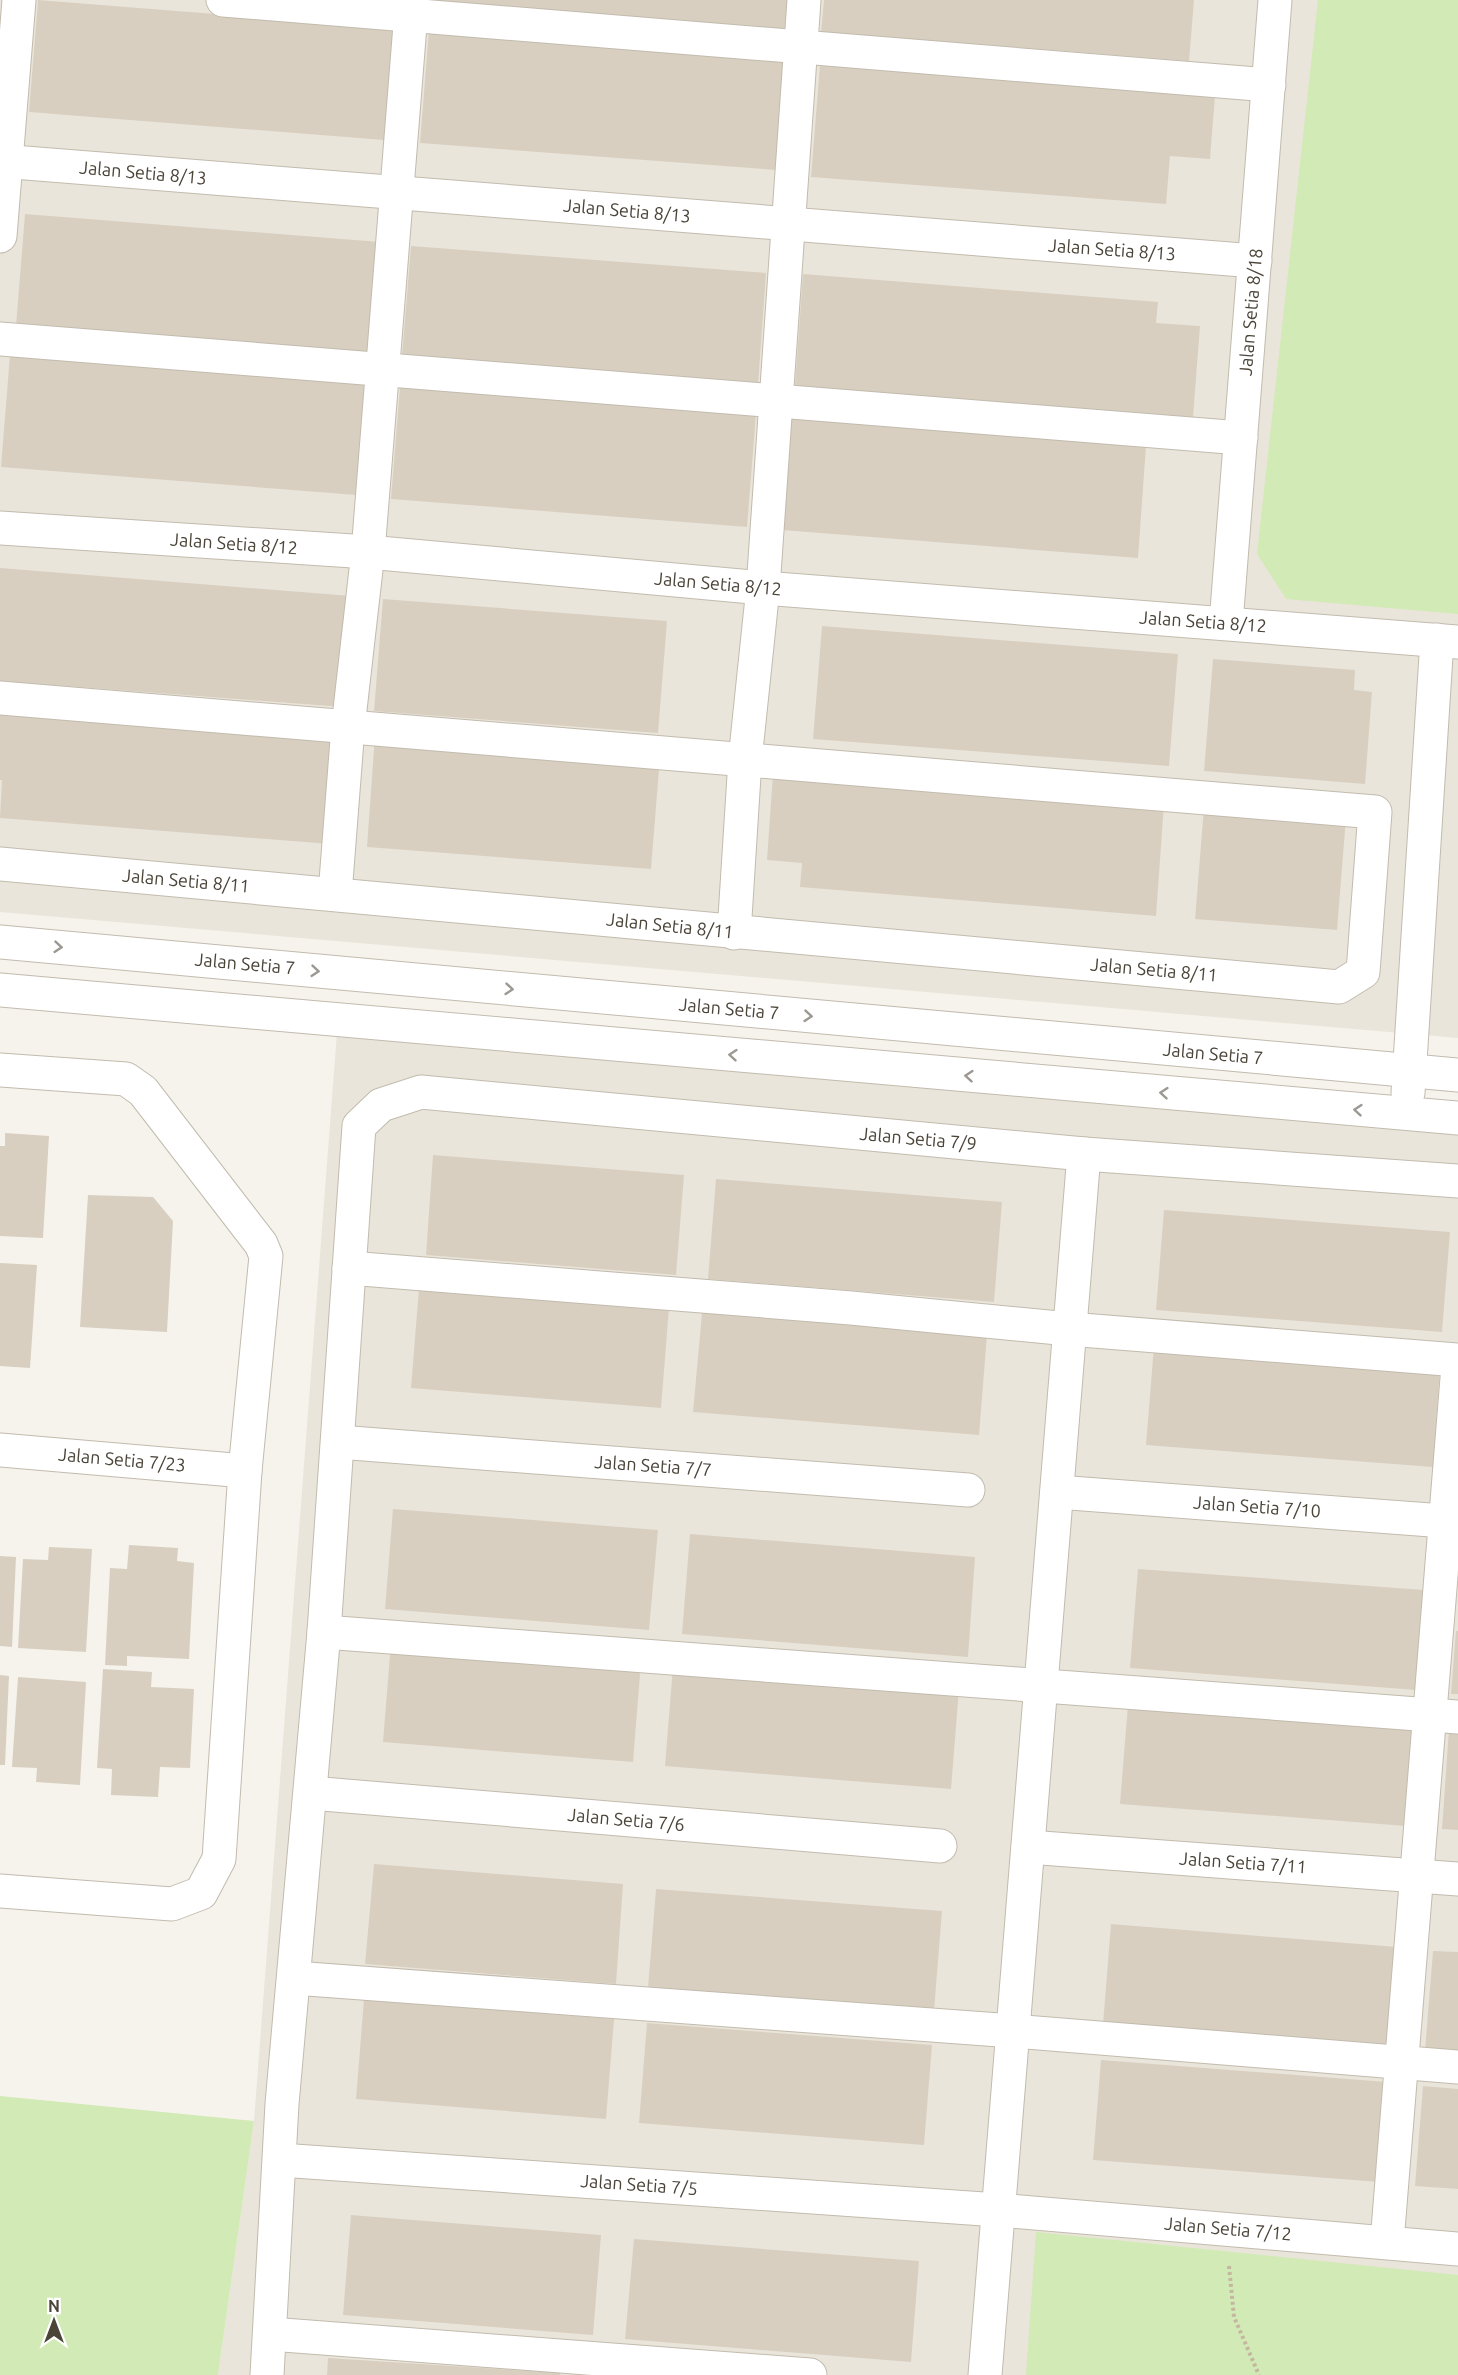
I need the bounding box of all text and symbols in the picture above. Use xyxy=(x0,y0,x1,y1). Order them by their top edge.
street label: Jalan Setia 8/13 xyxy=(79,156,208,188)
street label: Jalan Setia 8/13 xyxy=(563,194,692,226)
street label: Jalan Setia 8/13 xyxy=(1048,235,1177,263)
street label: Jalan Setia 8/18 xyxy=(1234,247,1266,376)
street label: Jalan Setia 8/12 xyxy=(170,529,299,557)
street label: Jalan Setia 8/12 xyxy=(654,567,783,599)
street label: Jalan Setia 8/12 xyxy=(1139,607,1268,635)
street label: Jalan Setia 8/11 xyxy=(122,864,251,896)
street label: Jalan Setia 8/11 xyxy=(606,908,735,942)
one-way arrow xyxy=(54,940,63,953)
street label: Jalan Setia 7 xyxy=(194,949,296,977)
street label: Jalan Setia 8/11 xyxy=(1090,953,1219,985)
one-way arrow xyxy=(311,964,320,977)
one-way arrow xyxy=(505,982,514,995)
street label: Jalan Setia 7 xyxy=(678,994,780,1022)
one-way arrow xyxy=(804,1009,813,1022)
street label: Jalan Setia 7 xyxy=(1162,1039,1264,1067)
one-way arrow xyxy=(729,1049,738,1062)
one-way arrow xyxy=(965,1070,974,1083)
one-way arrow xyxy=(1159,1087,1168,1100)
one-way arrow xyxy=(1353,1104,1362,1117)
street label: Jalan Setia 7/9 xyxy=(859,1123,978,1153)
street label: Jalan Setia 7/23 xyxy=(58,1443,187,1475)
street label: Jalan Setia 7/7 xyxy=(594,1451,712,1479)
street label: Jalan Setia 7/10 xyxy=(1193,1492,1322,1520)
street label: Jalan Setia 7/6 xyxy=(567,1804,686,1834)
street label: Jalan Setia 7/11 xyxy=(1179,1848,1308,1876)
street label: Jalan Setia 7/5 xyxy=(580,2170,698,2198)
street label: Jalan Setia 7/12 xyxy=(1164,2212,1293,2244)
north arrow xyxy=(24,2291,84,2351)
text: N xyxy=(48,2297,60,2315)

